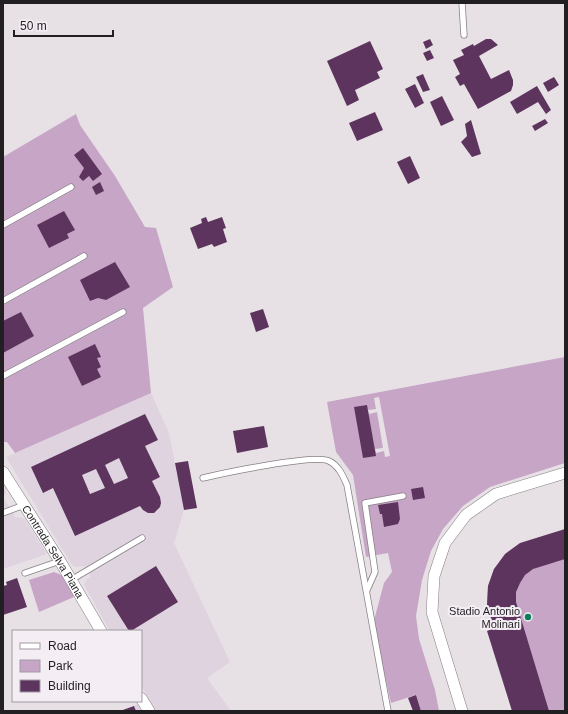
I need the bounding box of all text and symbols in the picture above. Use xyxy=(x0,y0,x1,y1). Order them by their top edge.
scale bar xyxy=(14,12,113,38)
text: 50 m xyxy=(20,19,47,33)
street label: Contrada Selva Piana xyxy=(20,503,87,601)
place label: Stadio Antonio Molinari xyxy=(449,605,520,630)
marker: Stadio Antonio Molinari xyxy=(523,612,533,622)
legend xyxy=(12,630,142,702)
text: Road xyxy=(48,639,77,653)
text: Park xyxy=(48,659,74,673)
text: Building xyxy=(48,679,91,693)

